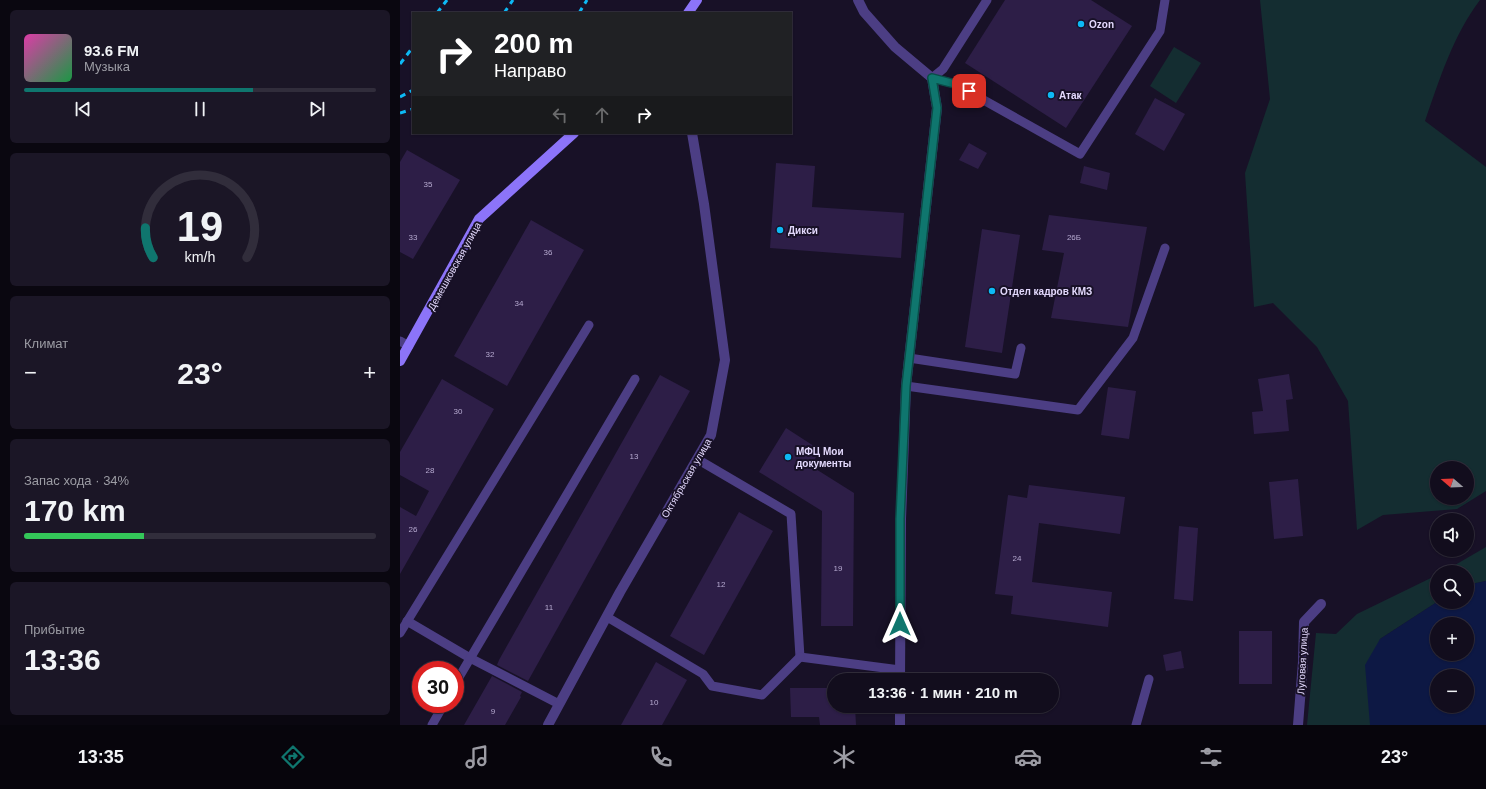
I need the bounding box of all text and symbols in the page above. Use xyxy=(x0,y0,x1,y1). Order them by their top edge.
marker: Ozon xyxy=(1076,19,1086,29)
place label: Ozon xyxy=(1089,19,1114,30)
icon: right xyxy=(428,28,480,80)
text: 200 m xyxy=(494,28,573,59)
text: 93.6 FM xyxy=(84,42,139,59)
text: Музыка xyxy=(84,59,130,74)
text: Направо xyxy=(494,61,566,81)
pin xyxy=(952,74,986,108)
icon: arrive xyxy=(958,80,980,102)
marker: Атак xyxy=(1046,90,1056,100)
place label: Атак xyxy=(1059,90,1083,101)
icon: previous xyxy=(72,98,94,120)
icon: pause xyxy=(189,98,211,120)
icon: next xyxy=(306,98,328,120)
icon: left xyxy=(549,104,571,126)
icon: ahead xyxy=(591,104,613,126)
icon: right xyxy=(633,104,655,126)
house number: 35 xyxy=(424,180,433,189)
text: 19 xyxy=(177,202,223,249)
street label: Демешковская улица xyxy=(426,220,483,312)
marker: Дикси xyxy=(775,225,785,235)
place label: Дикси xyxy=(788,225,818,236)
house number: 33 xyxy=(409,233,418,242)
house number: 26Б xyxy=(1067,233,1081,242)
text: km/h xyxy=(185,248,216,264)
house number: 36 xyxy=(544,248,553,257)
marker: Отдел кадров КМЗ xyxy=(987,286,997,296)
place label: Отдел кадров КМЗ xyxy=(1000,286,1092,297)
house number: 34 xyxy=(515,299,524,308)
text: Климат xyxy=(24,336,68,351)
house number: 32 xyxy=(486,350,495,359)
text: 23° xyxy=(177,357,223,390)
text: − xyxy=(24,360,37,385)
text: + xyxy=(363,360,376,385)
house number: 30 xyxy=(454,407,463,416)
street label: Октябрьская улица xyxy=(659,436,714,520)
place label: МФЦ Мои документы xyxy=(796,446,851,469)
house number: 13 xyxy=(630,452,639,461)
marker: МФЦ Мои документы xyxy=(783,452,793,462)
north arrow xyxy=(1430,461,1474,505)
map controls xyxy=(1430,461,1474,713)
house number: 28 xyxy=(426,466,435,475)
text: Запас хода · 34% xyxy=(24,473,129,488)
text: 170 km xyxy=(24,494,126,527)
button: sound xyxy=(1430,513,1474,557)
house number: 26 xyxy=(409,525,418,534)
house number: 24 xyxy=(1013,554,1022,563)
house number: 19 xyxy=(834,564,843,573)
button: search xyxy=(1430,565,1474,609)
house number: 12 xyxy=(717,580,726,589)
house number: 11 xyxy=(545,603,554,612)
position arrow xyxy=(879,603,921,645)
button: + xyxy=(1430,617,1474,661)
text: Прибытие xyxy=(24,622,85,637)
street label: Луговая улица xyxy=(1295,627,1310,695)
text: 13:36 xyxy=(24,643,101,676)
speed limit sign: 30 xyxy=(412,661,464,713)
button: − xyxy=(1430,669,1474,713)
text: 13:36 · 1 мин · 210 m xyxy=(868,684,1018,701)
house number: 10 xyxy=(650,698,659,707)
house number: 9 xyxy=(491,707,496,716)
icon: directions xyxy=(279,743,307,771)
icon: music xyxy=(463,743,491,771)
icon: phone xyxy=(647,743,675,771)
icon: climate xyxy=(830,743,858,771)
icon: car xyxy=(1014,743,1042,771)
icon: filters xyxy=(1197,743,1225,771)
text: 13:35 xyxy=(78,747,124,767)
text: 23° xyxy=(1381,747,1408,767)

